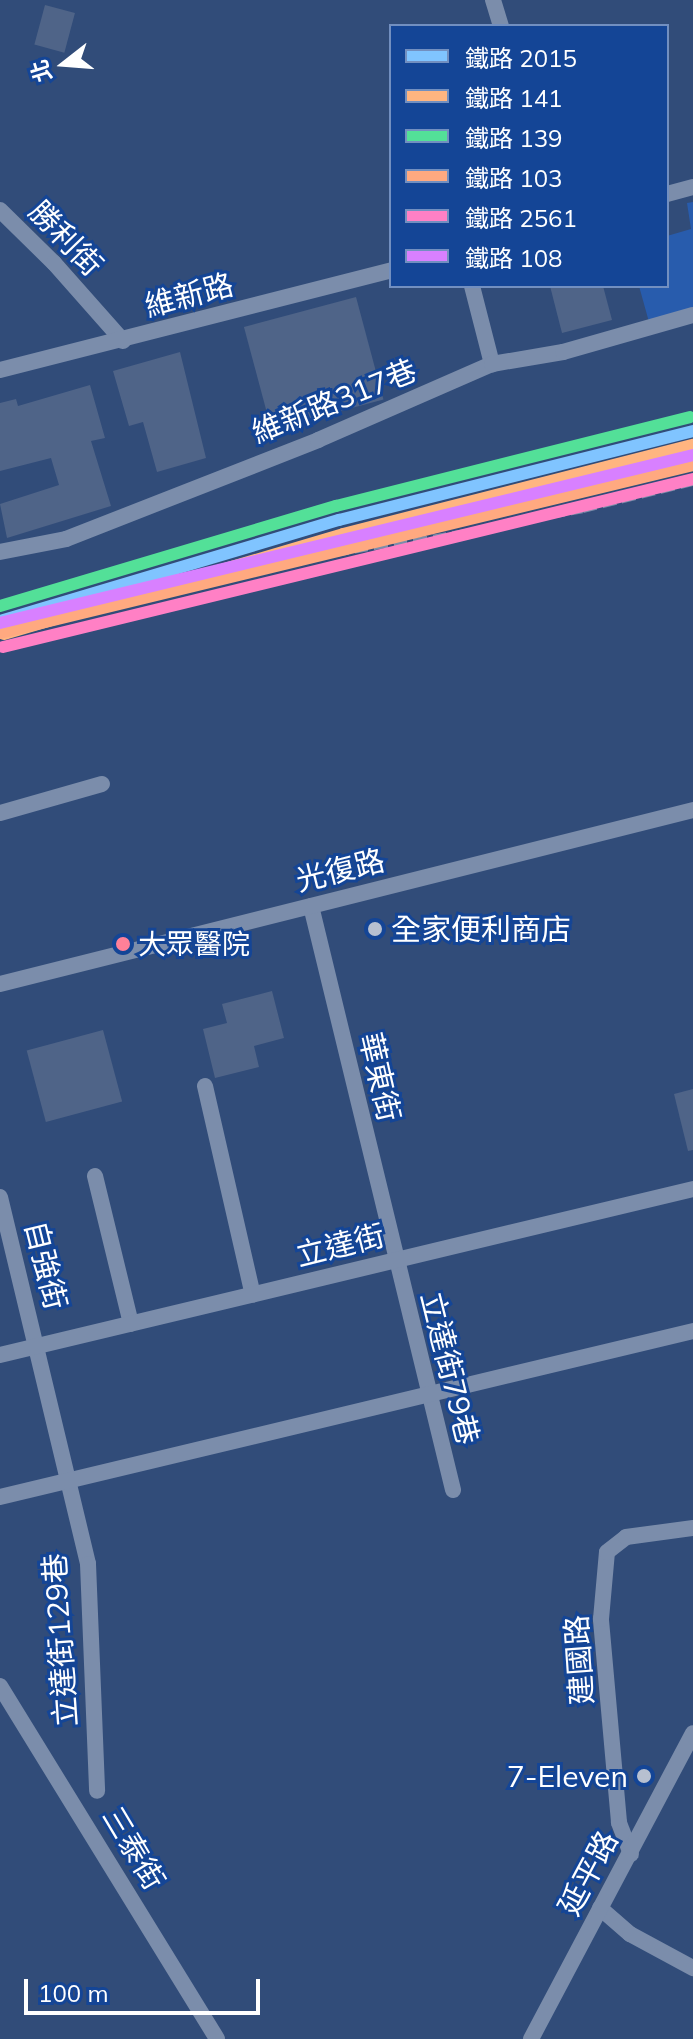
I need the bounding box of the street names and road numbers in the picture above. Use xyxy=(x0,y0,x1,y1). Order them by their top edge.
street label: 勝利街 xyxy=(22,193,110,283)
street label: 維新路 xyxy=(141,266,237,324)
street label: 維新路317巷 xyxy=(247,352,421,450)
street label: 光復路 xyxy=(292,842,388,898)
street label: 華東街 xyxy=(352,1029,408,1125)
street label: 自強街 xyxy=(18,1217,74,1313)
street label: 立達街 xyxy=(292,1217,388,1273)
street label: 立達街79巷 xyxy=(414,1288,486,1448)
street label: 立達街129巷 xyxy=(36,1552,84,1728)
street label: 建國路 xyxy=(558,1614,600,1706)
street label: 三泰街 xyxy=(95,1800,173,1896)
street label: 延平路 xyxy=(551,1825,625,1921)

